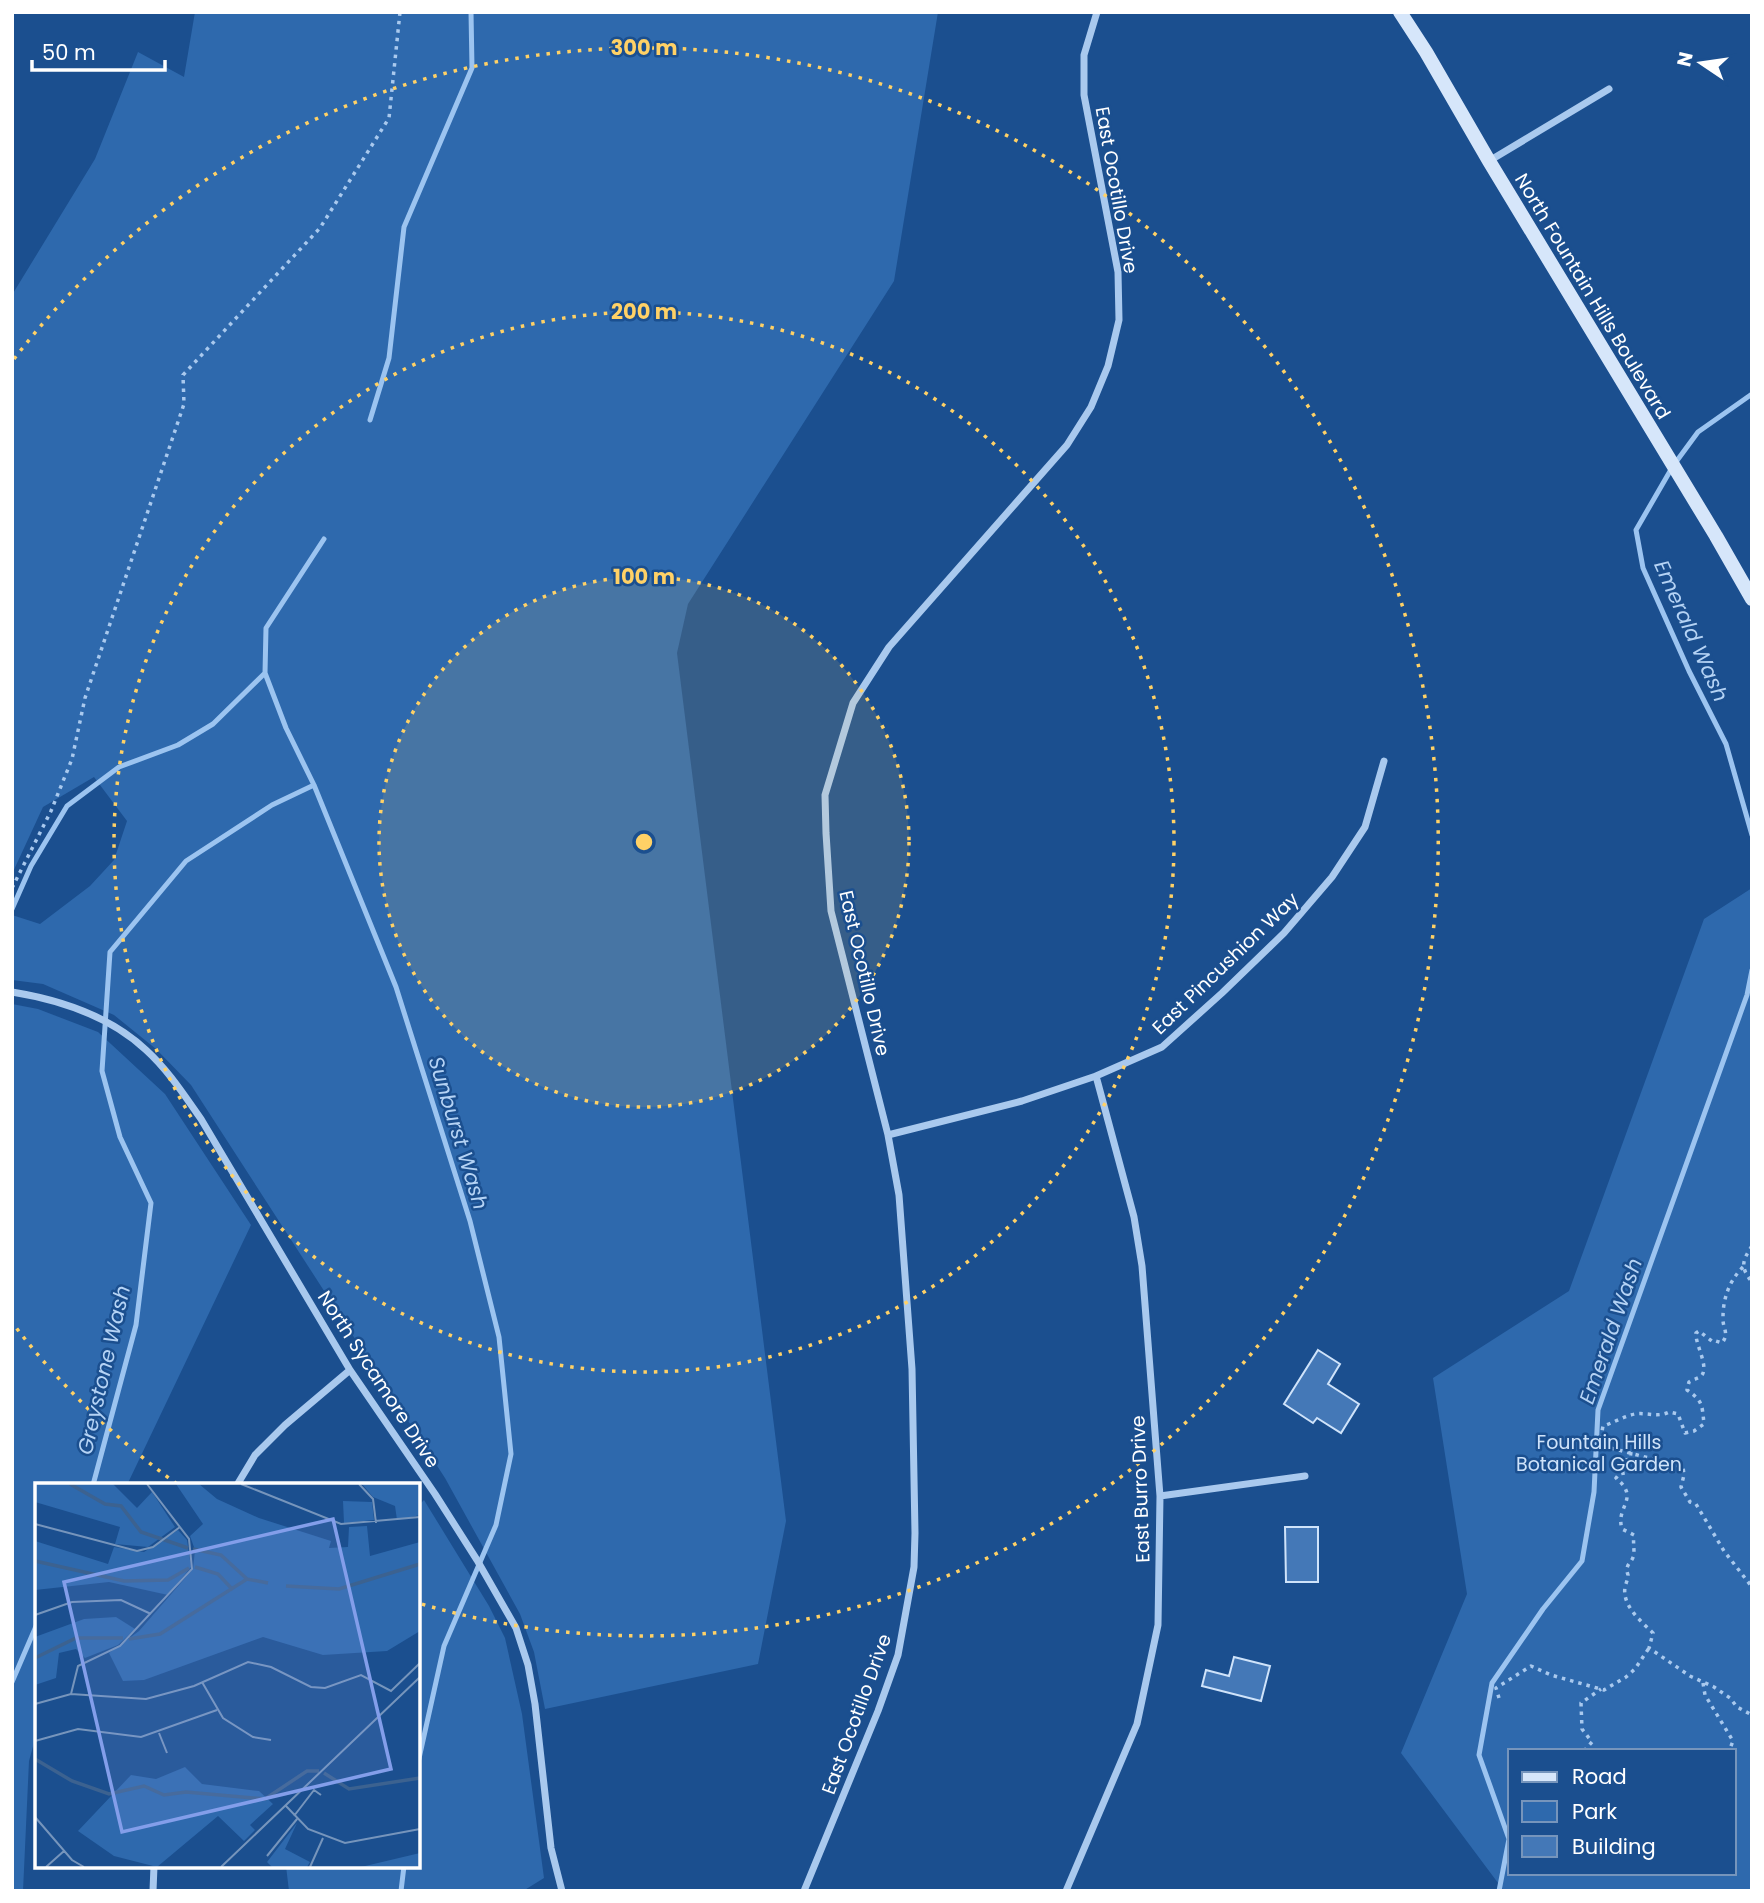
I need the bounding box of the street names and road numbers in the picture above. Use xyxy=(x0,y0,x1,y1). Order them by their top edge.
street label: East Ocotillo Drive xyxy=(1089,105,1144,276)
street label: North Fountain Hills Boulevard xyxy=(1508,168,1677,424)
street label: East Pincushion Way xyxy=(1146,886,1305,1041)
street label: East Ocotillo Drive xyxy=(832,888,897,1058)
street label: North Sycamore Drive xyxy=(311,1285,446,1473)
street label: East Burro Drive xyxy=(1124,1415,1157,1563)
street label: East Ocotillo Drive xyxy=(815,1630,898,1798)

